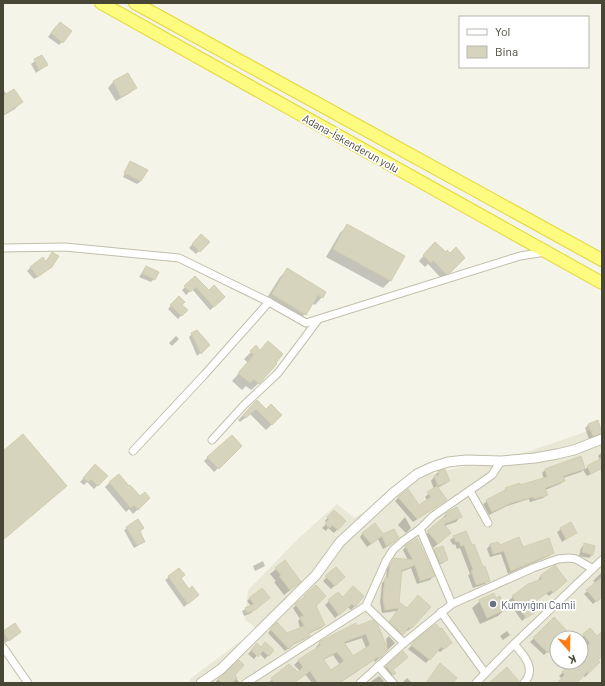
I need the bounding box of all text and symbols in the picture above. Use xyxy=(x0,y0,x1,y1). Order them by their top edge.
legend xyxy=(459,16,589,68)
text: Yol xyxy=(495,24,510,38)
text: Bina xyxy=(495,44,518,58)
street label: Adana-İskenderun yolu xyxy=(300,110,402,175)
place label: Kumyığını Camii xyxy=(501,598,576,611)
marker: Kumyığını Camii xyxy=(488,599,498,609)
north arrow xyxy=(549,630,589,670)
text: K xyxy=(567,653,578,667)

